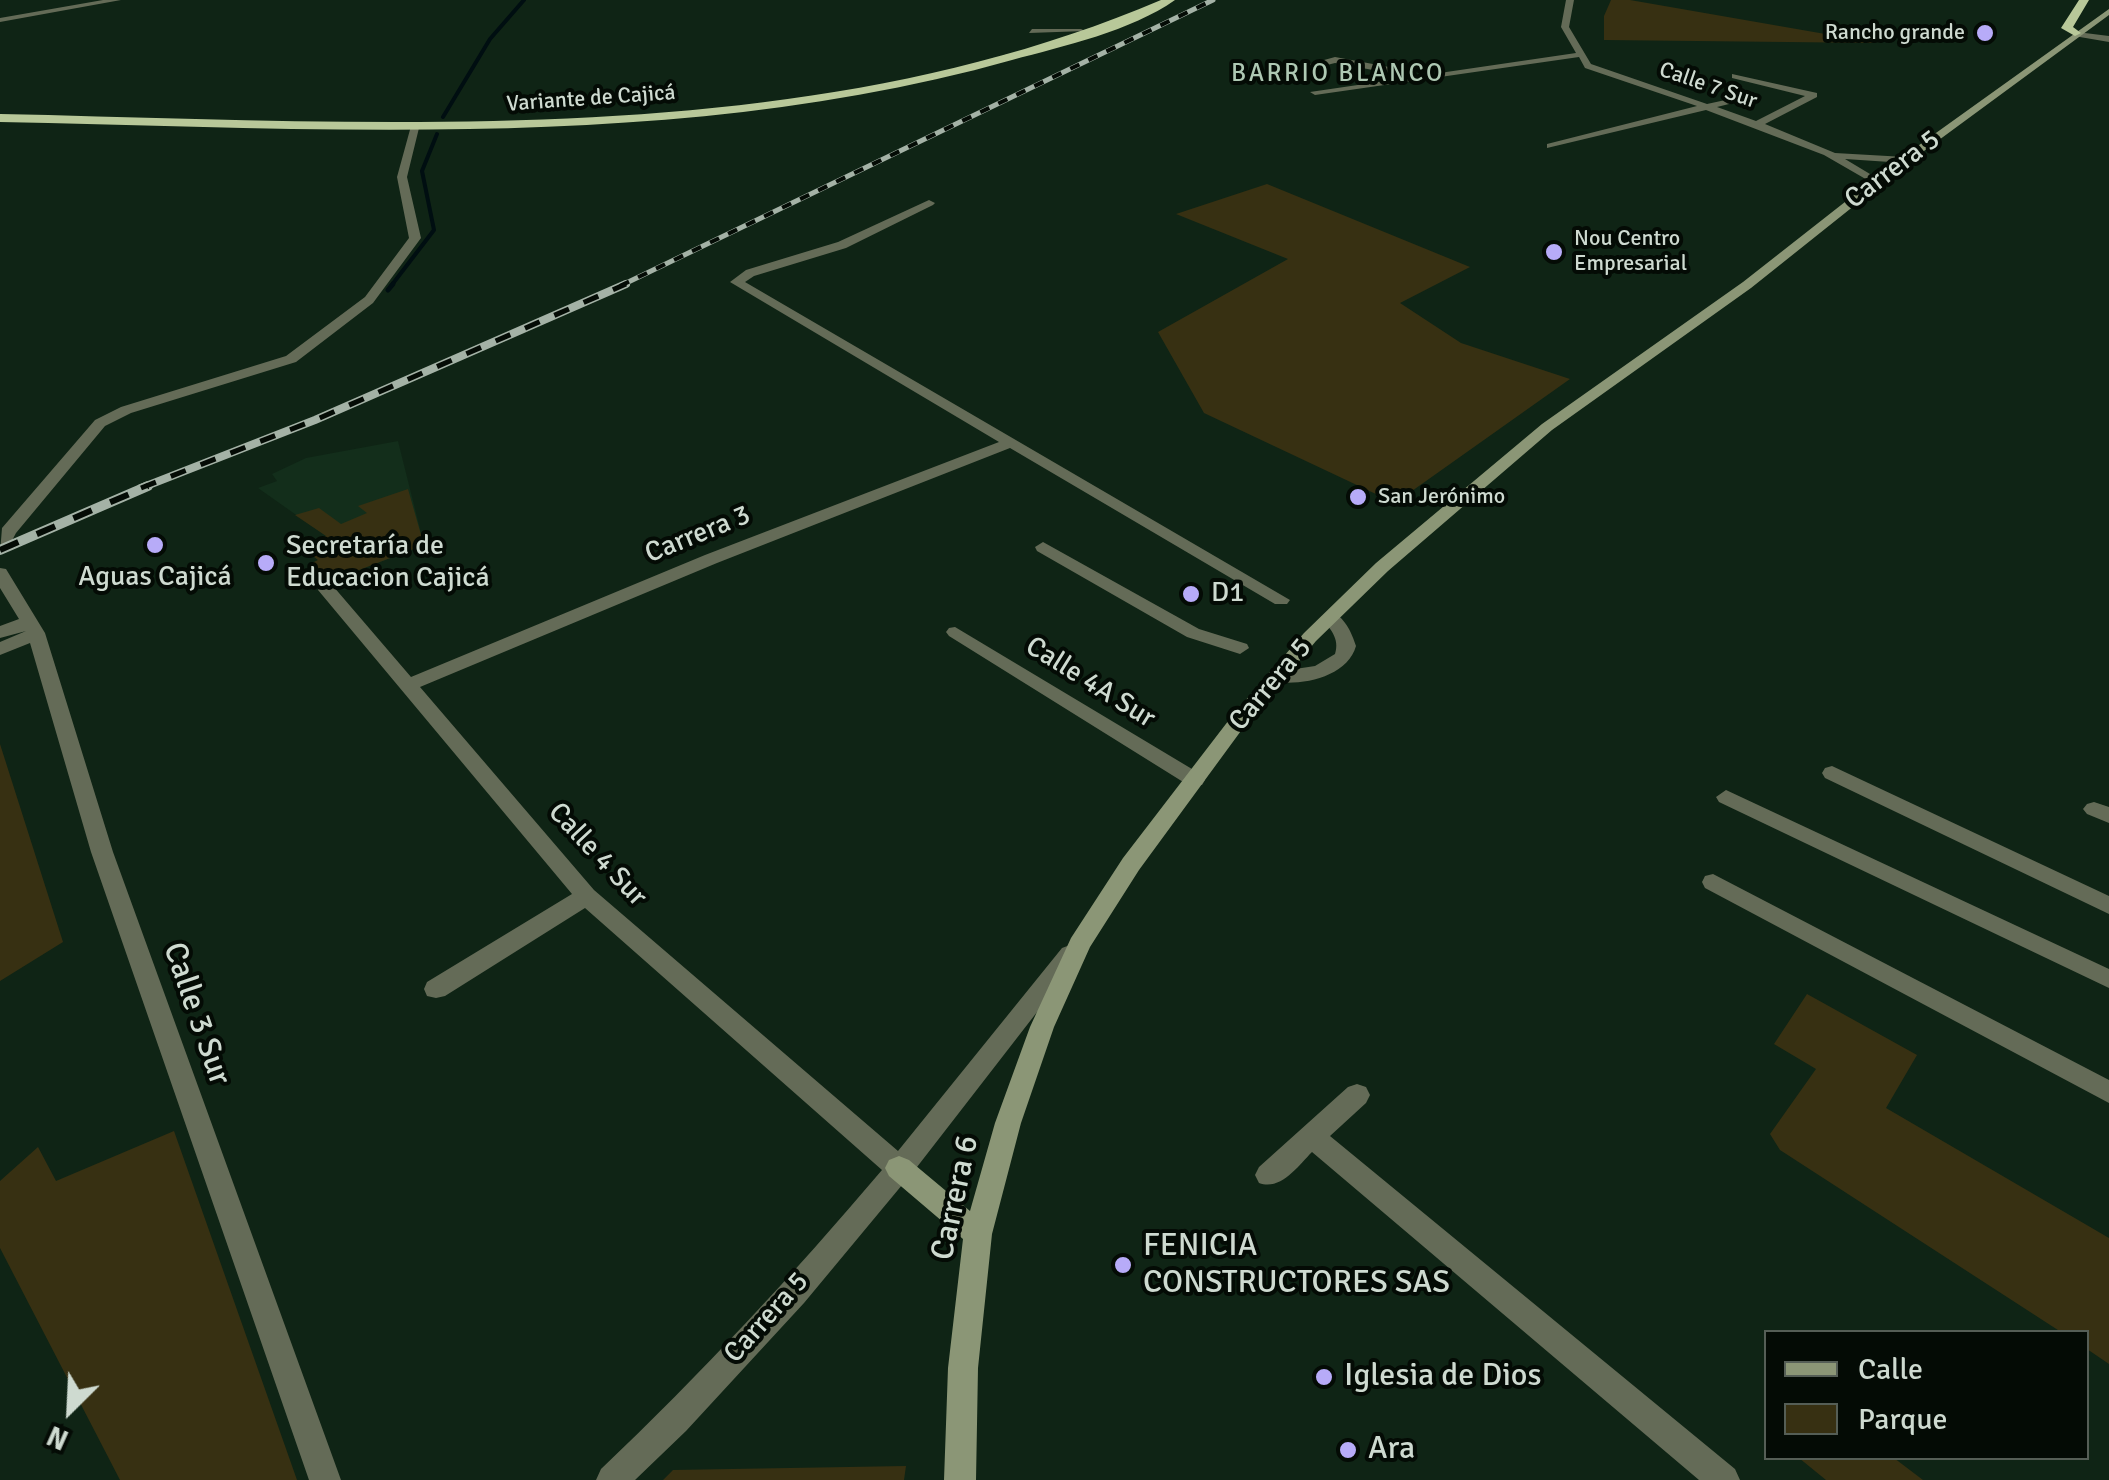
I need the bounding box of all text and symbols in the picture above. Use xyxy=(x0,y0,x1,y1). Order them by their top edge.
place label: Rancho grande xyxy=(1825,20,1965,46)
marker: Rancho grande xyxy=(1974,22,1996,44)
street label: Calle 7 Sur xyxy=(1656,57,1760,115)
district label: BARRIO BLANCO xyxy=(1231,59,1445,89)
street label: Variante de Cajicá xyxy=(506,80,676,118)
street label: Carrera 5 xyxy=(1839,123,1947,217)
place label: Nou Centro Empresarial xyxy=(1574,226,1687,278)
marker: Nou Centro Empresarial xyxy=(1543,241,1565,263)
place label: San Jerónimo xyxy=(1378,484,1505,510)
marker: San Jerónimo xyxy=(1347,486,1369,508)
street label: Carrera 3 xyxy=(640,499,756,571)
place label: Secretaría de Educacion Cajicá xyxy=(286,530,490,596)
marker: Aguas Cajicá xyxy=(144,534,166,556)
marker: Secretaría de Educacion Cajicá xyxy=(255,552,277,574)
place label: Aguas Cajicá xyxy=(78,561,232,595)
place label: D1 xyxy=(1211,577,1244,611)
marker: D1 xyxy=(1180,583,1202,605)
street label: Calle 4A Sur xyxy=(1019,630,1161,736)
street label: Carrera 5 xyxy=(1223,632,1319,738)
street label: Calle 4 Sur xyxy=(541,796,653,914)
street label: Calle 3 Sur xyxy=(154,938,238,1090)
street label: Carrera 6 xyxy=(924,1132,988,1264)
place label: FENICIA CONSTRUCTORES SAS xyxy=(1143,1228,1450,1303)
marker: FENICIA CONSTRUCTORES SAS xyxy=(1112,1254,1134,1276)
street label: Carrera 5 xyxy=(718,1266,816,1370)
legend xyxy=(1764,1330,2089,1460)
text: Calle xyxy=(1858,1351,1923,1388)
place label: Iglesia de Dios xyxy=(1344,1358,1541,1396)
north arrow xyxy=(20,1360,120,1460)
marker: Iglesia de Dios xyxy=(1313,1366,1335,1388)
text: Parque xyxy=(1858,1401,1948,1438)
text: N xyxy=(42,1418,74,1457)
place label: Ara xyxy=(1368,1431,1415,1469)
marker: Ara xyxy=(1337,1439,1359,1461)

